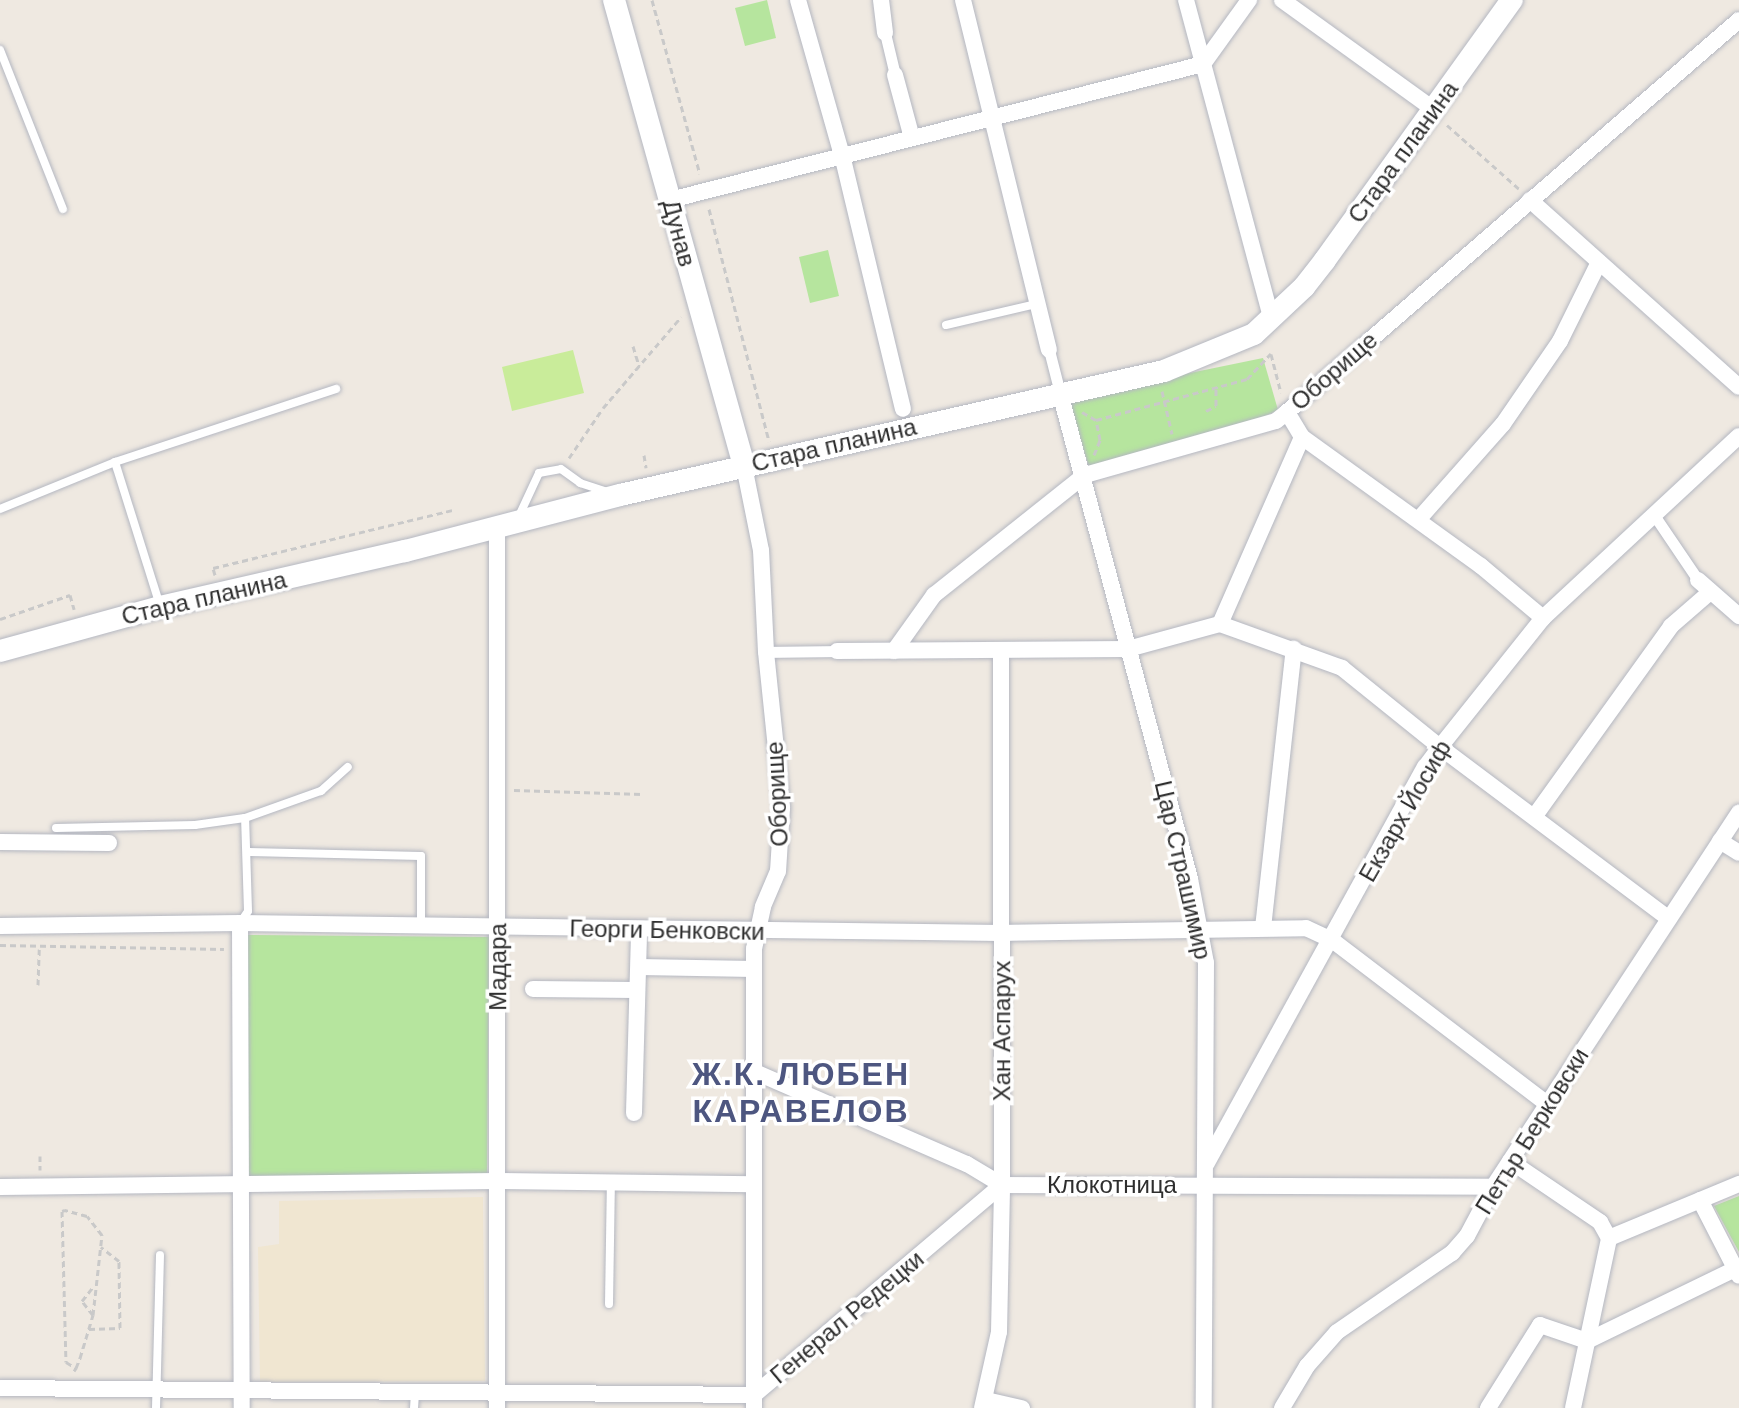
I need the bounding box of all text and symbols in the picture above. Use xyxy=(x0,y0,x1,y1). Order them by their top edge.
street label: Стара планина xyxy=(1342,75,1464,229)
street label: Дунав xyxy=(656,196,702,270)
street label: Оборище xyxy=(1285,326,1383,416)
street label: Стара планина xyxy=(749,412,919,478)
street label: Стара планина xyxy=(119,565,289,631)
street label: Екзарх Йосиф xyxy=(1353,735,1457,887)
street label: Оборище xyxy=(760,741,794,847)
street label: Цар Страшимир xyxy=(1148,778,1218,962)
street label: Георги Бенковски xyxy=(569,914,765,946)
street label: Мадара xyxy=(484,923,512,1011)
street label: Хан Аспарух xyxy=(988,961,1016,1101)
street label: Петър Берковски xyxy=(1469,1042,1595,1220)
district label: Ж.К. ЛЮБЕН КАРАВЕЛОВ xyxy=(692,1056,910,1131)
street label: Клокотница xyxy=(1047,1171,1177,1199)
street label: Генерал Редецки xyxy=(764,1244,930,1390)

